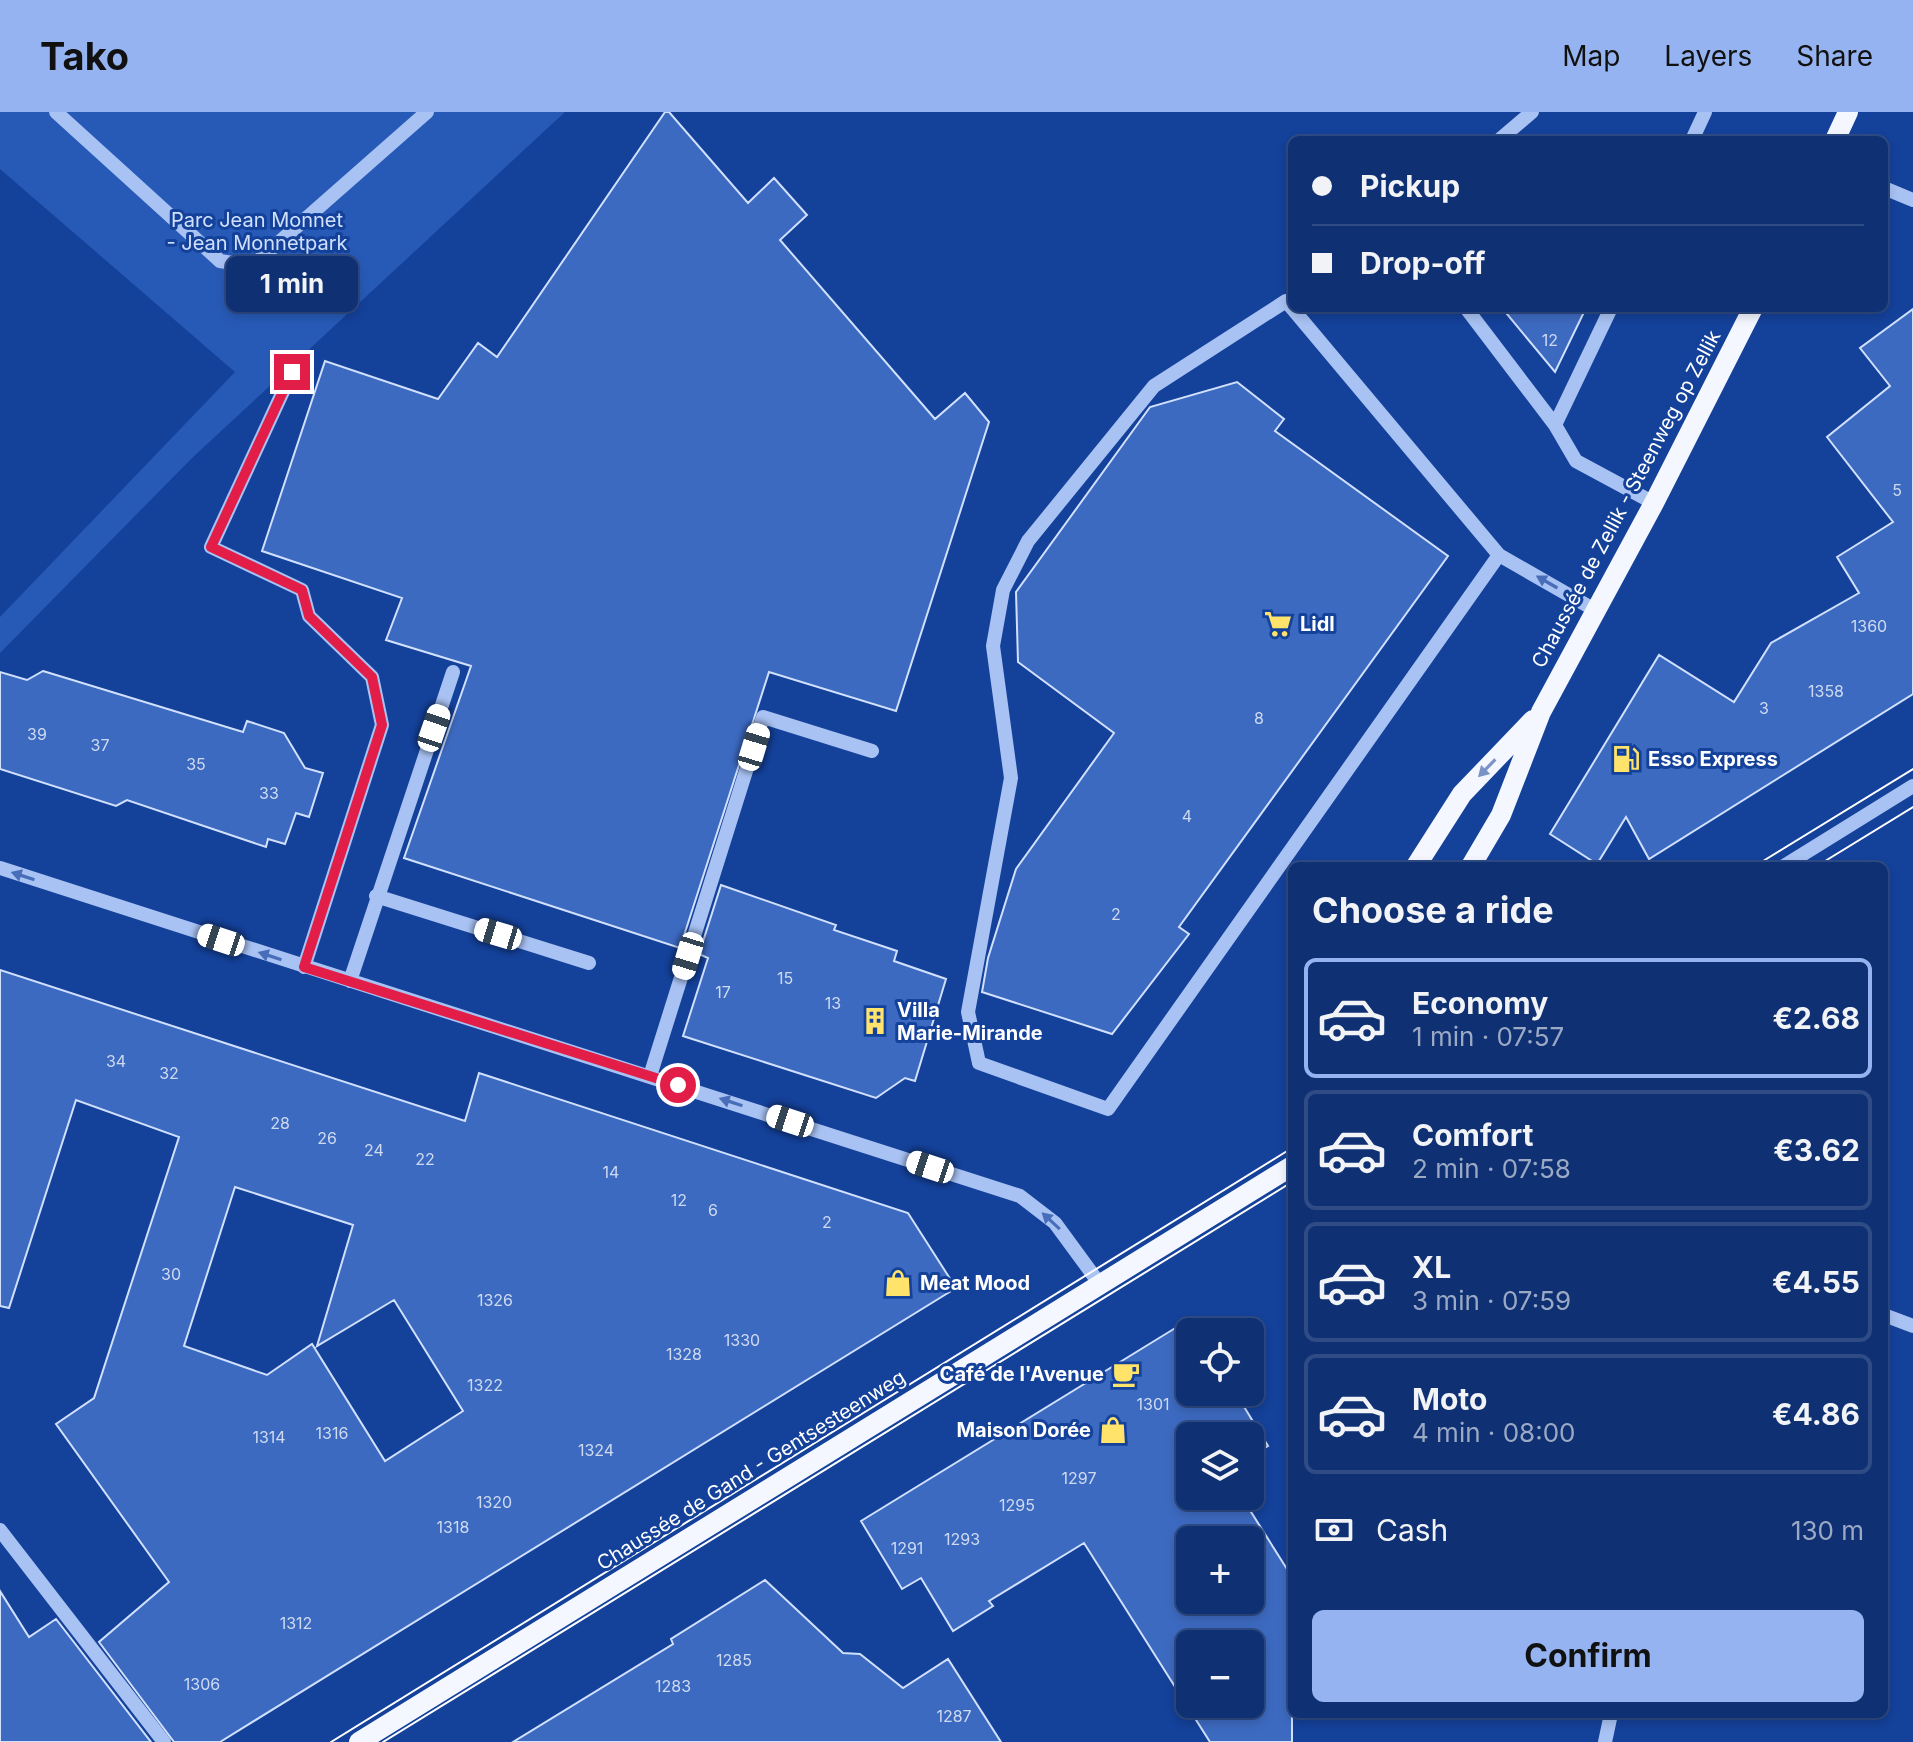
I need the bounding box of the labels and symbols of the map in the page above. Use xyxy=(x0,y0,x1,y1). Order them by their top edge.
park label: Parc Jean Monnet - Jean Monnetpark xyxy=(166,208,348,255)
callout: 1 min xyxy=(226,256,358,312)
street label: Chaussée de Zellik - Steenweg op Zellik xyxy=(1526,326,1726,672)
house number: 12 xyxy=(1542,330,1558,350)
route end xyxy=(274,354,310,390)
house number: 5 xyxy=(1892,480,1902,500)
one-way arrow xyxy=(1536,575,1558,589)
supermarket icon: Lidl xyxy=(1263,609,1293,639)
place label: Lidl xyxy=(1300,612,1335,636)
house number: 1360 xyxy=(1851,616,1887,636)
house number: 1358 xyxy=(1808,681,1844,701)
house number: 3 xyxy=(1759,698,1769,718)
car xyxy=(415,701,453,755)
house number: 8 xyxy=(1254,708,1264,728)
car xyxy=(736,721,772,773)
house number: 39 xyxy=(27,724,47,744)
house number: 37 xyxy=(91,735,109,755)
fuel station icon: Esso Express xyxy=(1611,744,1641,774)
place label: Esso Express xyxy=(1648,747,1778,771)
house number: 35 xyxy=(186,754,206,774)
one-way arrow xyxy=(1479,758,1497,777)
house number: 33 xyxy=(259,783,279,803)
house number: 4 xyxy=(1182,806,1192,826)
one-way arrow xyxy=(10,869,34,881)
house number: 2 xyxy=(1111,904,1121,924)
car xyxy=(472,916,524,952)
car xyxy=(194,921,248,959)
car xyxy=(670,930,706,982)
one-way arrow xyxy=(258,949,282,962)
house number: 15 xyxy=(777,968,793,988)
house number: 17 xyxy=(715,982,731,1002)
house number: 13 xyxy=(825,993,841,1013)
place label: Villa Marie-Mirande xyxy=(897,998,1043,1045)
building icon: Villa Marie-Mirande xyxy=(860,1006,890,1036)
house number: 34 xyxy=(106,1051,126,1071)
house number: 32 xyxy=(159,1063,179,1083)
route start xyxy=(660,1067,696,1103)
one-way arrow xyxy=(719,1095,743,1108)
car xyxy=(763,1102,817,1140)
house number: 28 xyxy=(270,1113,290,1133)
house number: 26 xyxy=(317,1128,337,1148)
house number: 24 xyxy=(364,1140,384,1160)
car xyxy=(903,1148,957,1186)
house number: 22 xyxy=(415,1149,435,1169)
house number: 14 xyxy=(603,1162,619,1182)
house number: 12 xyxy=(671,1190,687,1210)
house number: 6 xyxy=(708,1200,718,1220)
house number: 2 xyxy=(822,1212,832,1232)
one-way arrow xyxy=(1042,1213,1061,1231)
house number: 30 xyxy=(161,1264,181,1284)
shop icon: Meat Mood xyxy=(883,1268,913,1298)
place label: Meat Mood xyxy=(920,1271,1030,1295)
house number: 1326 xyxy=(477,1290,513,1310)
house number: 1330 xyxy=(724,1330,760,1350)
house number: 1328 xyxy=(666,1344,702,1364)
cafe icon: Café de l'Avenue xyxy=(1111,1359,1141,1389)
place label: Café de l'Avenue xyxy=(940,1362,1104,1386)
street label: Chaussée de Gand - Gentsesteenweg xyxy=(593,1365,909,1575)
house number: 1322 xyxy=(467,1375,503,1395)
house number: 1301 xyxy=(1137,1394,1170,1414)
shop icon: Maison Dorée xyxy=(1098,1415,1128,1445)
place label: Maison Dorée xyxy=(956,1418,1091,1442)
house number: 1316 xyxy=(316,1423,348,1443)
house number: 1314 xyxy=(252,1427,286,1447)
house number: 1324 xyxy=(578,1440,614,1460)
house number: 1297 xyxy=(1062,1468,1096,1488)
house number: 1320 xyxy=(476,1492,512,1512)
house number: 1295 xyxy=(999,1495,1035,1515)
house number: 1318 xyxy=(437,1517,469,1537)
house number: 1293 xyxy=(944,1529,980,1549)
house number: 1291 xyxy=(891,1538,923,1558)
house number: 1312 xyxy=(280,1613,312,1633)
house number: 1285 xyxy=(716,1650,752,1670)
house number: 1306 xyxy=(184,1674,220,1694)
house number: 1283 xyxy=(655,1676,691,1696)
house number: 1287 xyxy=(936,1706,972,1726)

